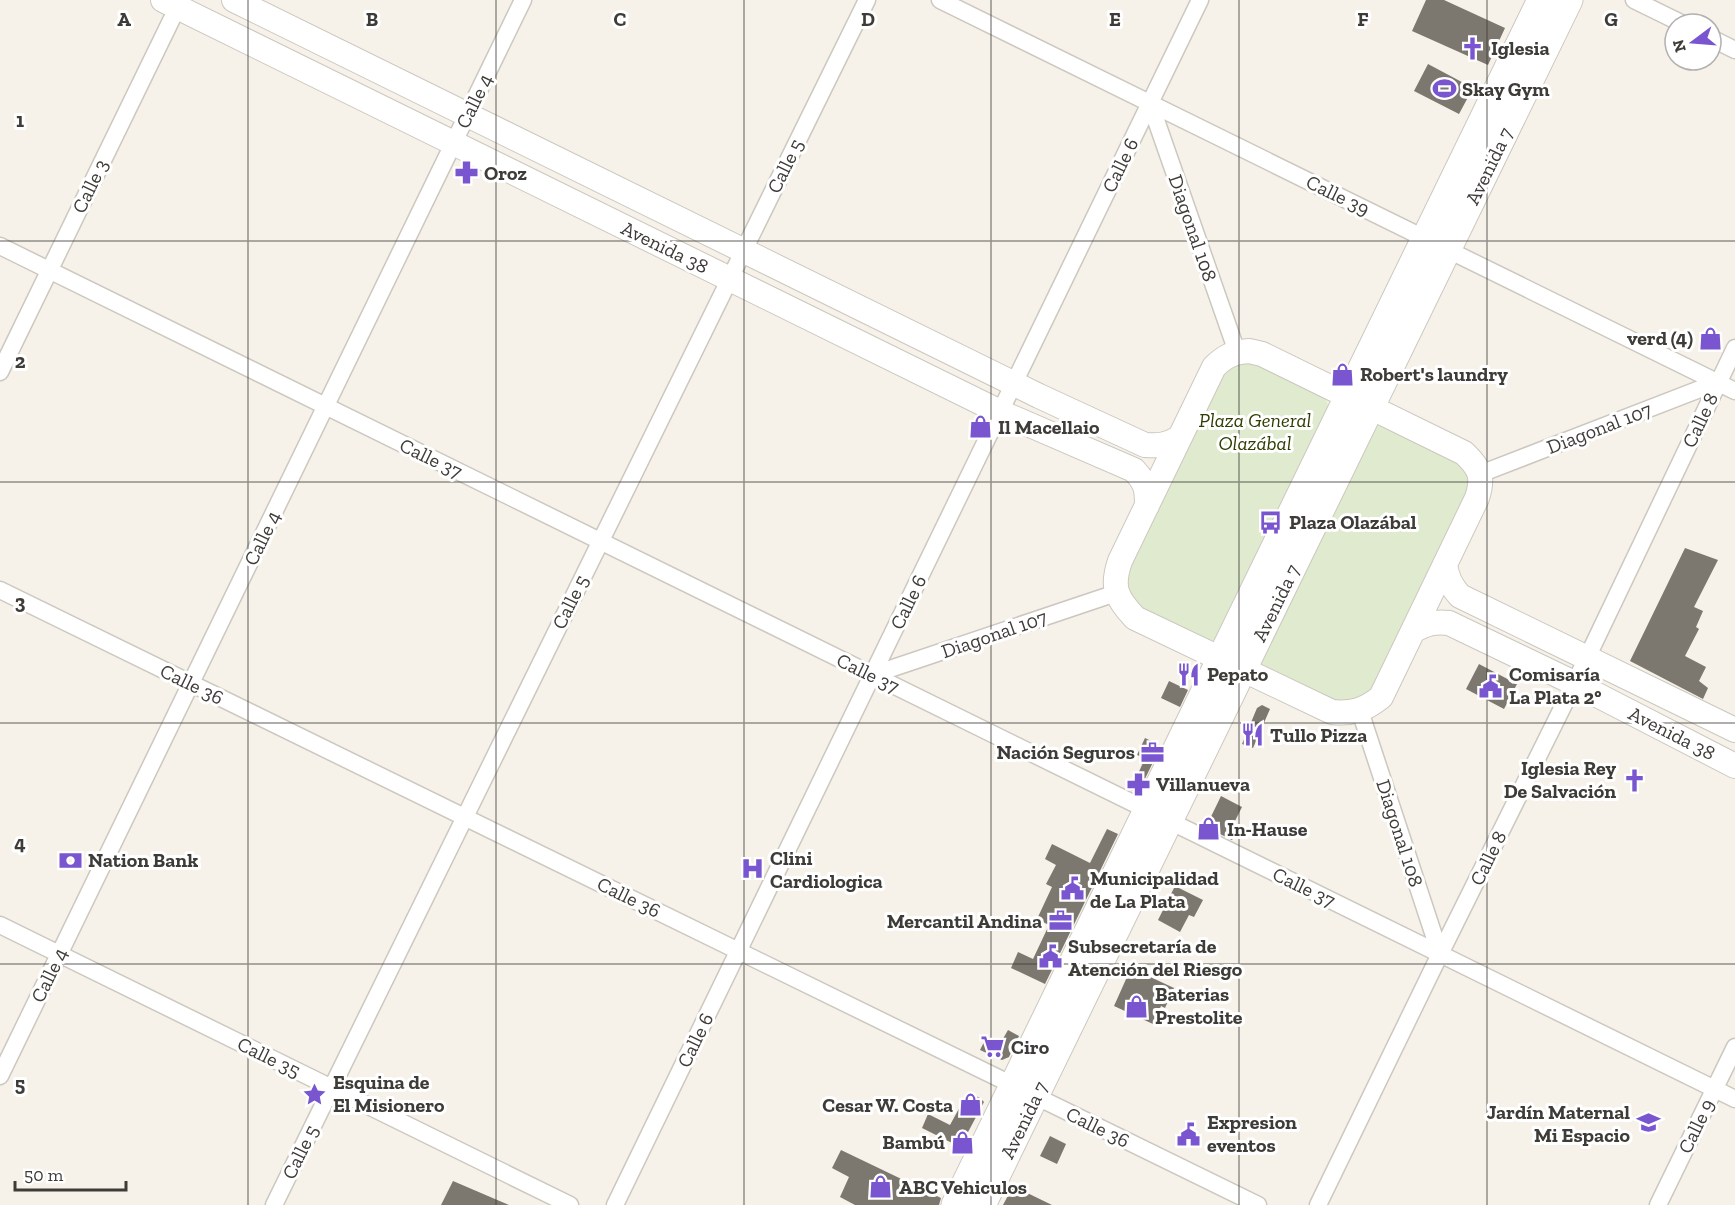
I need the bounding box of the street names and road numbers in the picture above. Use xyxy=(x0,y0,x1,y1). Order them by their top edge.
street label: Calle 4 xyxy=(451,70,498,132)
street label: Avenida 7 xyxy=(1460,123,1518,209)
street label: Calle 6 xyxy=(1097,134,1143,196)
street label: Calle 5 xyxy=(762,135,808,197)
street label: Calle 3 xyxy=(67,155,113,217)
street label: Calle 39 xyxy=(1302,169,1374,221)
street label: Diagonal 108 xyxy=(1163,171,1223,285)
street label: Avenida 38 xyxy=(617,216,713,278)
street label: Calle 8 xyxy=(1677,389,1723,451)
street label: Diagonal 107 xyxy=(1543,397,1655,459)
street label: Calle 37 xyxy=(396,433,467,484)
street label: Calle 4 xyxy=(239,507,286,569)
street label: Avenida 7 xyxy=(1247,560,1305,646)
street label: Calle 5 xyxy=(547,571,593,633)
street label: Calle 6 xyxy=(885,571,931,633)
street label: Diagonal 107 xyxy=(938,605,1051,663)
street label: Calle 37 xyxy=(833,648,904,699)
street label: Calle 36 xyxy=(156,658,228,710)
street label: Avenida 38 xyxy=(1625,701,1719,765)
street label: Diagonal 108 xyxy=(1371,776,1429,890)
street label: Calle 8 xyxy=(1465,827,1511,889)
street label: Calle 37 xyxy=(1269,862,1340,913)
street label: Calle 36 xyxy=(593,871,665,923)
street label: Calle 4 xyxy=(26,944,73,1006)
street label: Calle 6 xyxy=(672,1009,718,1071)
street label: Calle 35 xyxy=(234,1031,304,1083)
street label: Avenida 7 xyxy=(995,1077,1053,1163)
street label: Calle 9 xyxy=(1673,1095,1719,1157)
street label: Calle 36 xyxy=(1062,1101,1134,1153)
street label: Calle 5 xyxy=(277,1121,323,1183)

